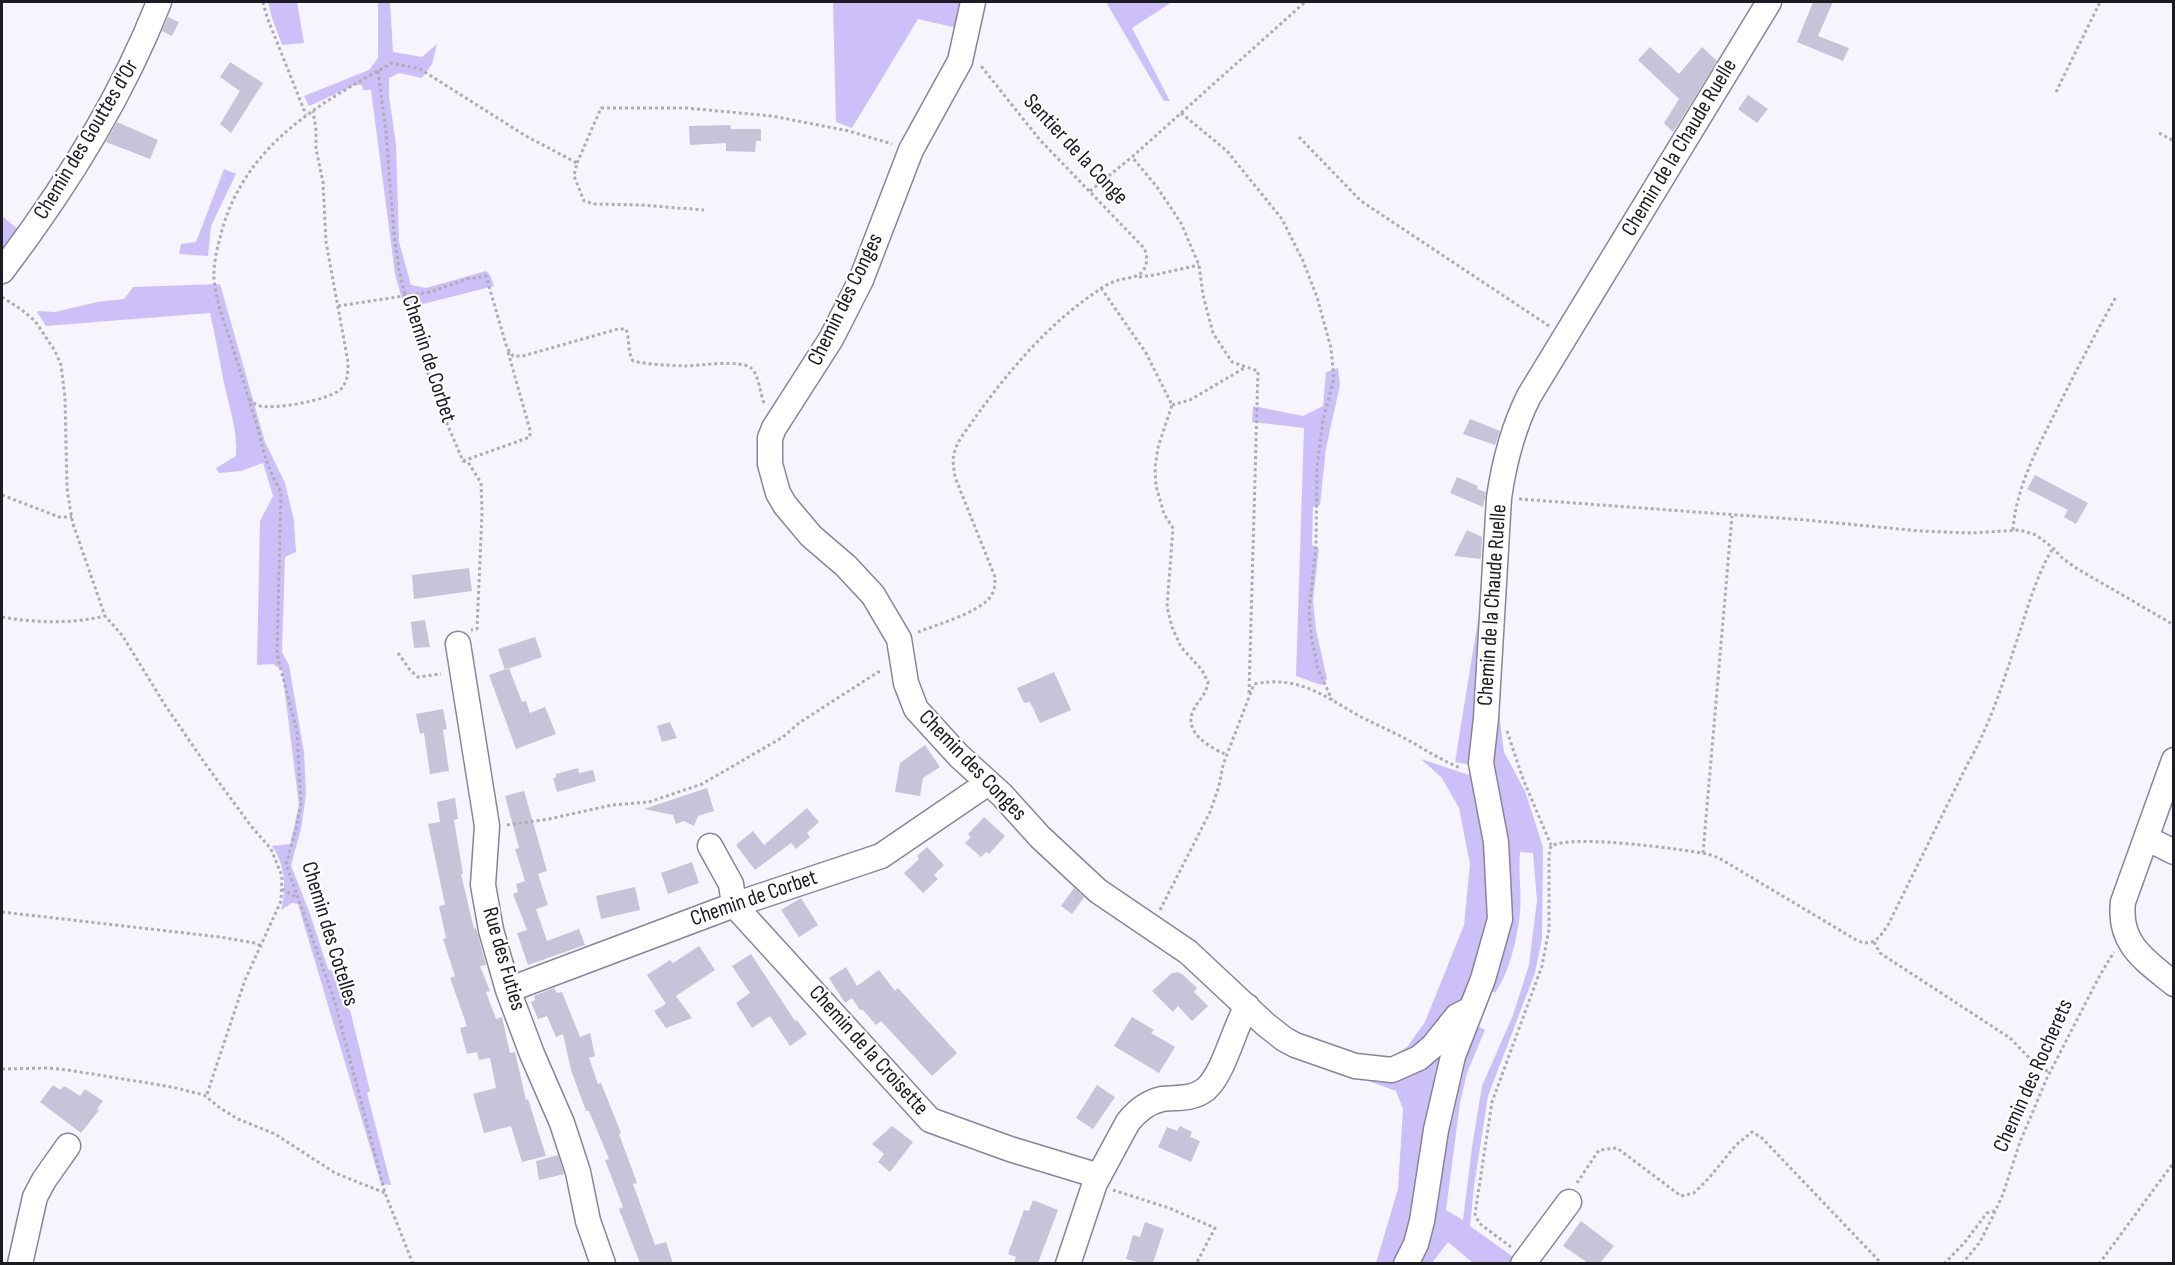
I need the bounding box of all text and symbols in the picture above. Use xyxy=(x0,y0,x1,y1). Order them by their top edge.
street label: Chemin des Gouttes d'Or xyxy=(29,55,145,225)
street label: Chemin de la Chaude Ruelle xyxy=(1617,55,1743,241)
street label: Sentier de la Conge xyxy=(1017,89,1133,211)
street label: Chemin des Conges xyxy=(803,230,889,370)
street label: Chemin de Corbet xyxy=(395,292,461,426)
street label: Chemin de la Chaude Ruelle xyxy=(1473,503,1513,707)
street label: Chemin des Conges xyxy=(913,705,1031,827)
street label: Chemin des Cotelles xyxy=(295,859,363,1009)
street label: Chemin de Corbet xyxy=(687,865,821,933)
street label: Rue des Futies xyxy=(476,904,530,1014)
street label: Chemin de la Croisette xyxy=(803,980,933,1122)
street label: Chemin des Rocherets xyxy=(1988,995,2080,1157)

